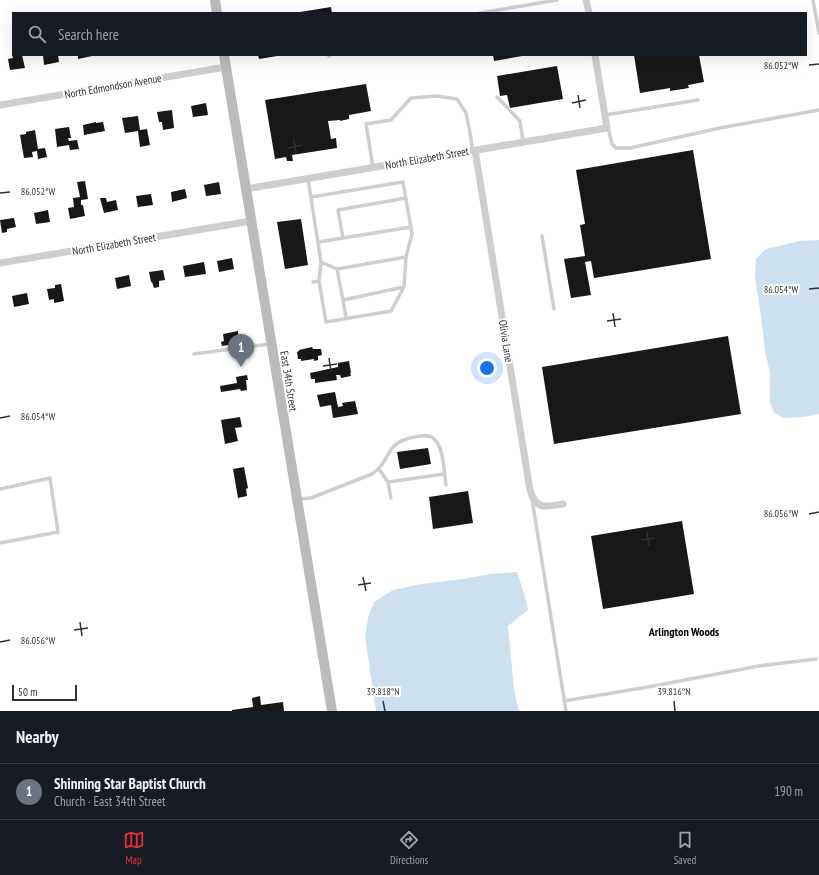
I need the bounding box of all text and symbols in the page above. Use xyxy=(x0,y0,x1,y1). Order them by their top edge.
search box xyxy=(12,12,807,56)
icon: search xyxy=(26,23,48,45)
text: Search here xyxy=(58,25,119,44)
text: 86.052°W xyxy=(764,59,798,72)
street label: North Edmondson Avenue xyxy=(63,70,163,101)
street label: North Elizabeth Street xyxy=(384,144,470,172)
text: 86.052°W xyxy=(21,185,55,198)
street label: North Elizabeth Street xyxy=(71,230,157,258)
text: 86.054°W xyxy=(764,283,798,296)
street label: Olivia Lane xyxy=(496,319,516,364)
pin: 1 xyxy=(228,334,254,367)
street label: East 34th Street xyxy=(277,350,301,412)
your location xyxy=(477,358,497,378)
text: 86.054°W xyxy=(21,410,55,423)
text: 86.056°W xyxy=(764,507,798,520)
district label: Arlington Woods xyxy=(648,624,719,639)
text: 86.056°W xyxy=(21,634,55,647)
scale bar xyxy=(12,683,77,702)
text: 50 m xyxy=(18,685,37,699)
text: 39.818°N xyxy=(366,685,400,698)
text: 39.816°N xyxy=(657,685,691,698)
text: Nearby xyxy=(16,726,59,748)
text: Shinning Star Baptist Church xyxy=(54,774,206,793)
text: 1 xyxy=(26,783,32,800)
text: 190 m xyxy=(774,783,803,800)
text: Church · East 34th Street xyxy=(54,793,166,810)
tab: Map xyxy=(123,829,145,867)
tab: Directions xyxy=(390,829,428,867)
tab: Saved xyxy=(674,829,696,867)

